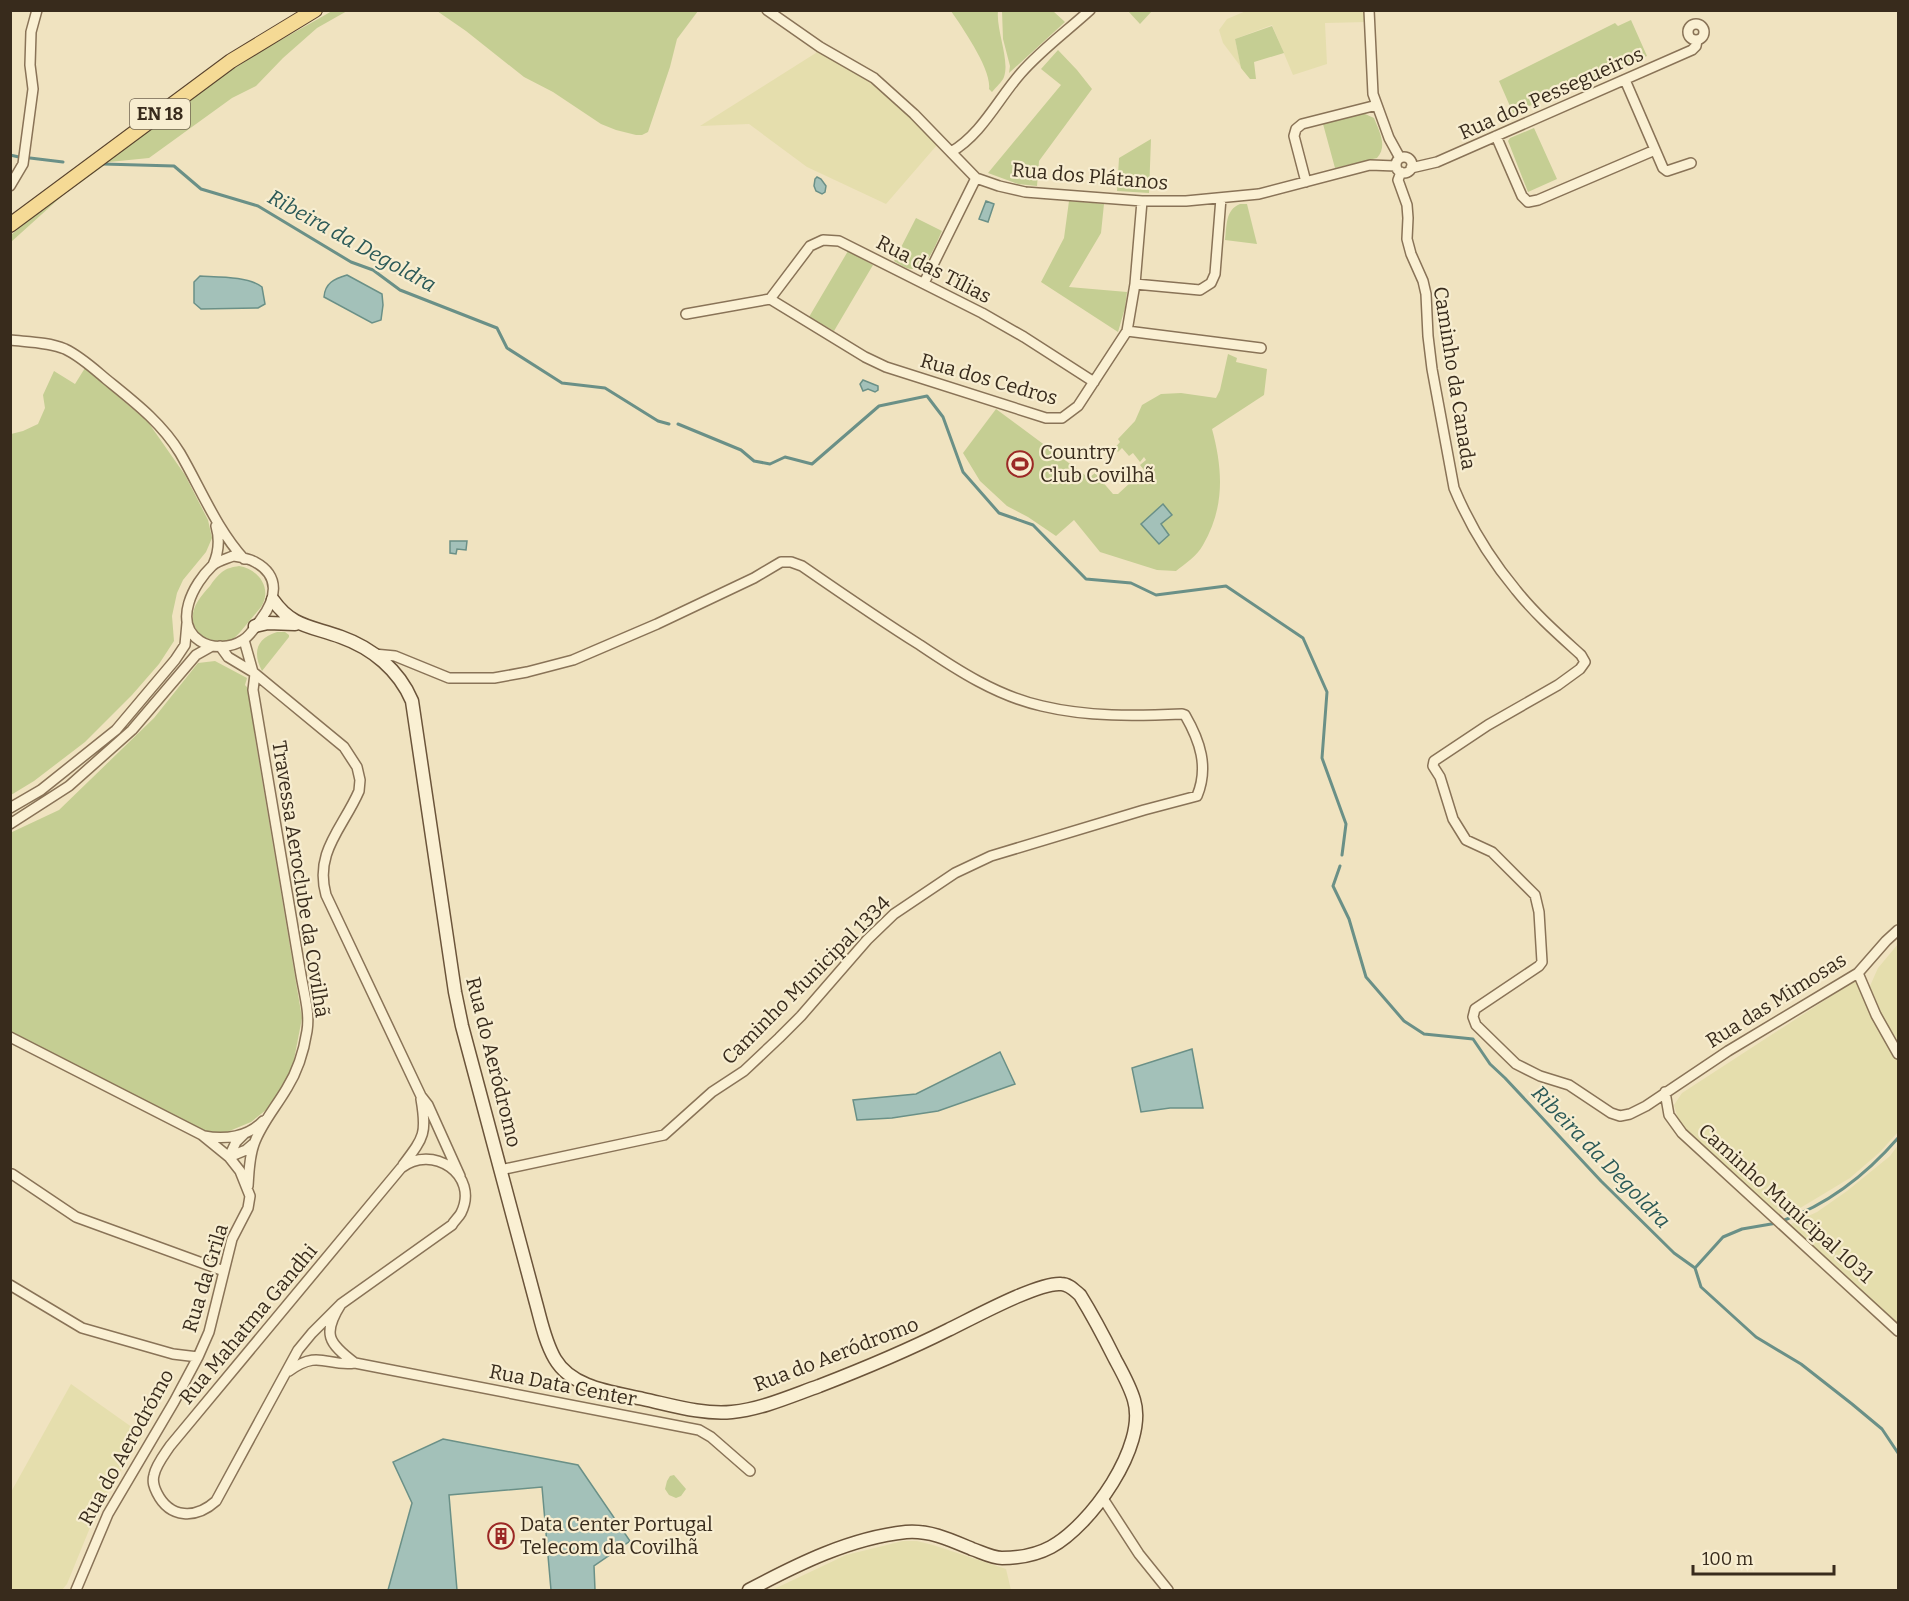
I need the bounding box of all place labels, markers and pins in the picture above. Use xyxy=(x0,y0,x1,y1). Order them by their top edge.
place label: Country Club Covilhã xyxy=(1040,440,1155,487)
sports icon: Country Club Covilhã xyxy=(1005,449,1035,479)
place label: Data Center Portugal Telecom da Covilhã xyxy=(520,1512,713,1559)
building icon: Data Center Portugal Telecom da Covilhã xyxy=(486,1521,516,1551)

